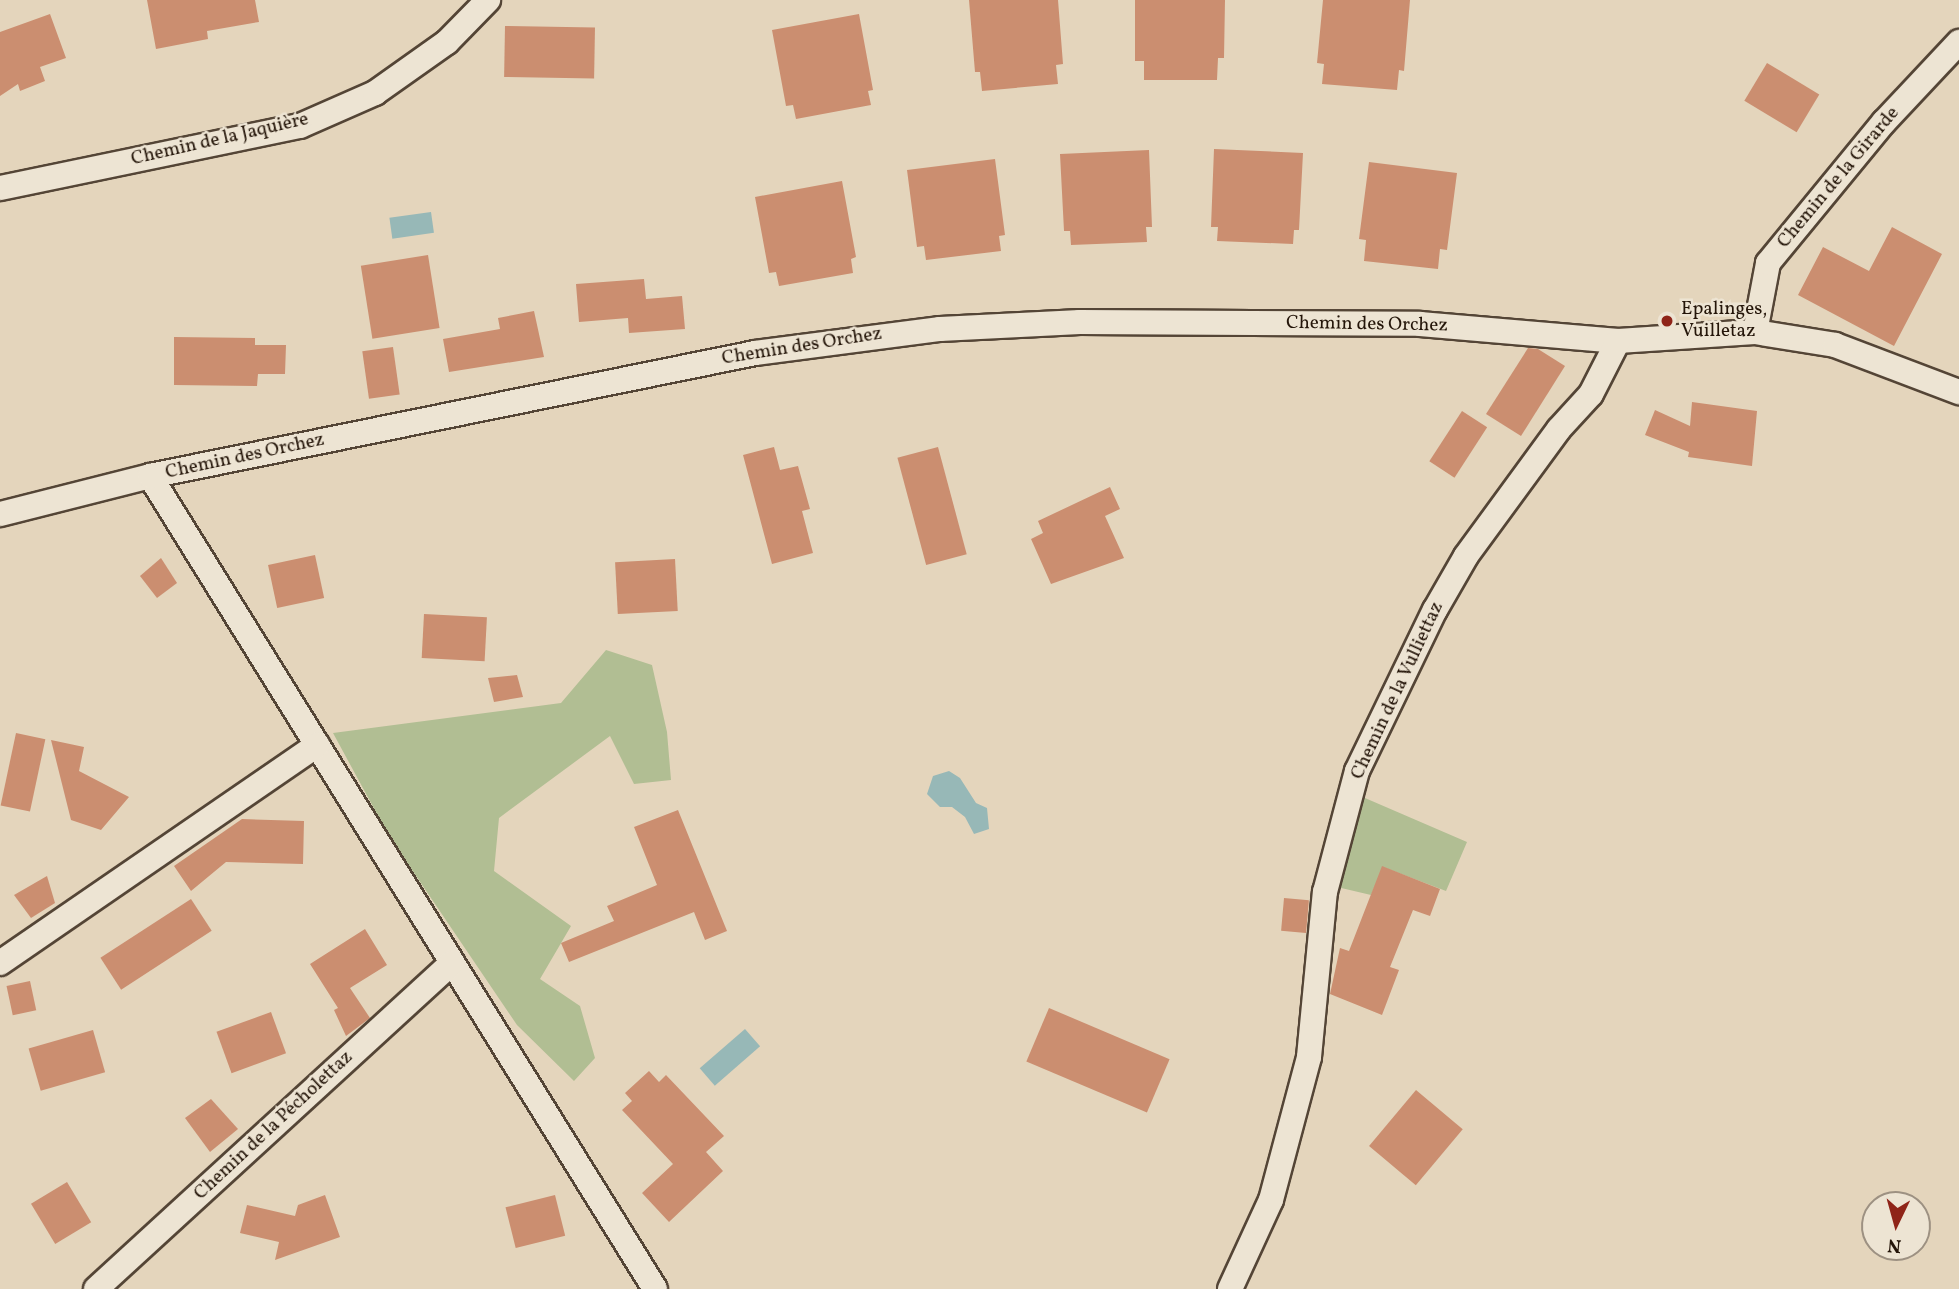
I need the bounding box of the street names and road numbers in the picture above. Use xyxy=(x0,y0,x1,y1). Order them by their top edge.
street label: Chemin de la Girarde xyxy=(1773,103,1905,253)
street label: Chemin de la Jaquière xyxy=(129,108,311,172)
street label: Chemin des Orchez xyxy=(1286,312,1448,338)
street label: Chemin des Orchez xyxy=(720,323,884,371)
street label: Chemin des Orchez xyxy=(164,429,326,485)
street label: Chemin de la Vulliettaz xyxy=(1347,598,1449,784)
street label: Chemin de la Pécholettaz xyxy=(190,1047,358,1205)

